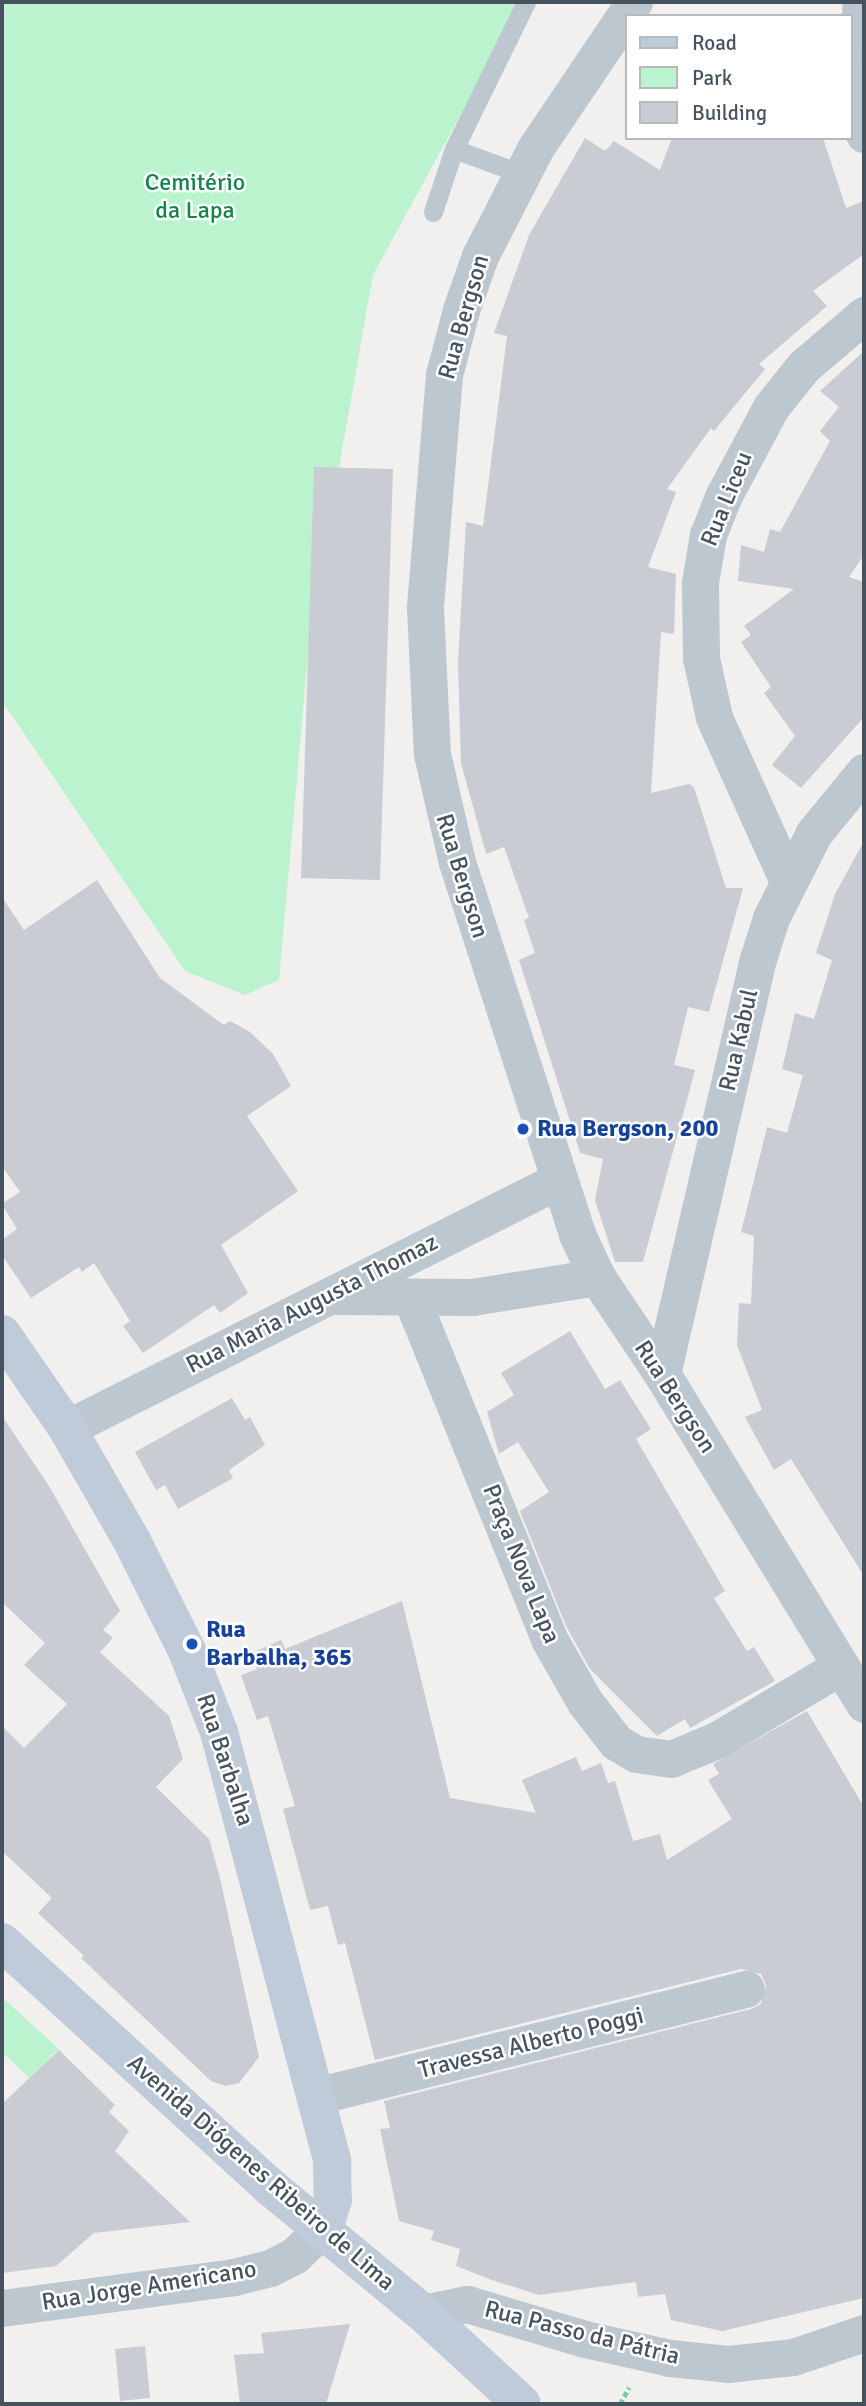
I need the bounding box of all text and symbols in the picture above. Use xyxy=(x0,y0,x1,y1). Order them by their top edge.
legend xyxy=(624,14,852,140)
text: Road xyxy=(692,30,737,56)
text: Park xyxy=(692,65,732,91)
text: Building xyxy=(692,100,767,126)
park label: Cemitério da Lapa xyxy=(145,169,245,225)
street label: Rua Bergson xyxy=(432,251,496,383)
street label: Rua Liceu xyxy=(695,448,759,550)
street label: Rua Bergson xyxy=(429,810,495,942)
street label: Rua Kabul xyxy=(713,986,765,1094)
place label: Rua Bergson, 200 xyxy=(537,1115,718,1143)
marker: Rua Bergson, 200 xyxy=(515,1121,531,1137)
street label: Rua Maria Augusta Thomaz xyxy=(181,1228,443,1380)
street label: Rua Bergson xyxy=(628,1335,722,1459)
street label: Praça Nova Lapa xyxy=(476,1480,566,1648)
place label: Rua Barbalha, 365 xyxy=(206,1616,352,1672)
marker: Rua Barbalha, 365 xyxy=(184,1636,200,1652)
street label: Rua Barbalha xyxy=(190,1690,260,1830)
street label: Travessa Alberto Poggi xyxy=(416,2001,646,2085)
street label: Avenida Diógenes Ribeiro de Lima xyxy=(121,2049,401,2297)
street label: Rua Jorge Americano xyxy=(40,2255,258,2317)
street label: Rua Passo da Pátria xyxy=(482,2295,682,2371)

